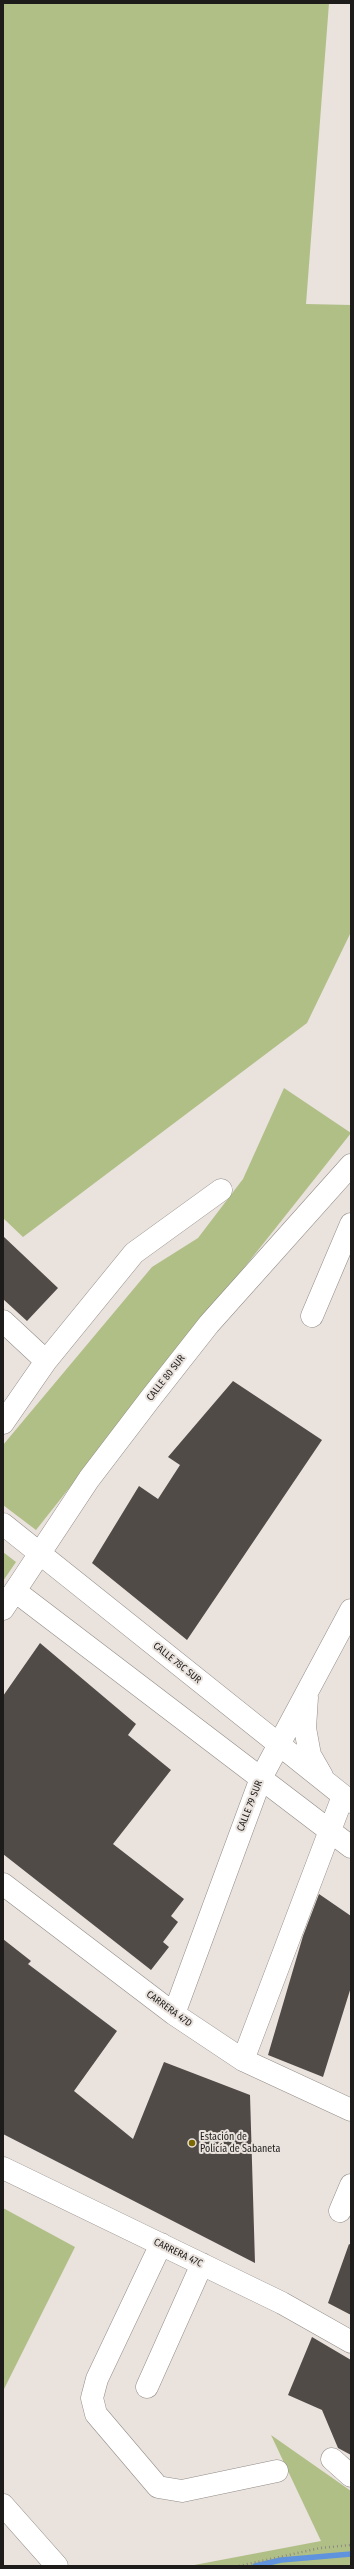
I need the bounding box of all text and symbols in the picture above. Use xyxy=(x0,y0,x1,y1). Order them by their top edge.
street label: CALLE 80 SUR xyxy=(144,1353,188,1403)
street label: CALLE 78C SUR xyxy=(150,1640,204,1686)
street label: CALLE 79 SUR xyxy=(235,1779,265,1833)
street label: CARRERA 47D xyxy=(144,1988,194,2030)
place label: Estación de Policía de Sabaneta xyxy=(200,2131,280,2154)
marker: Estación de Policía de Sabaneta xyxy=(187,2138,197,2148)
street label: CARRERA 47C xyxy=(152,2236,204,2270)

